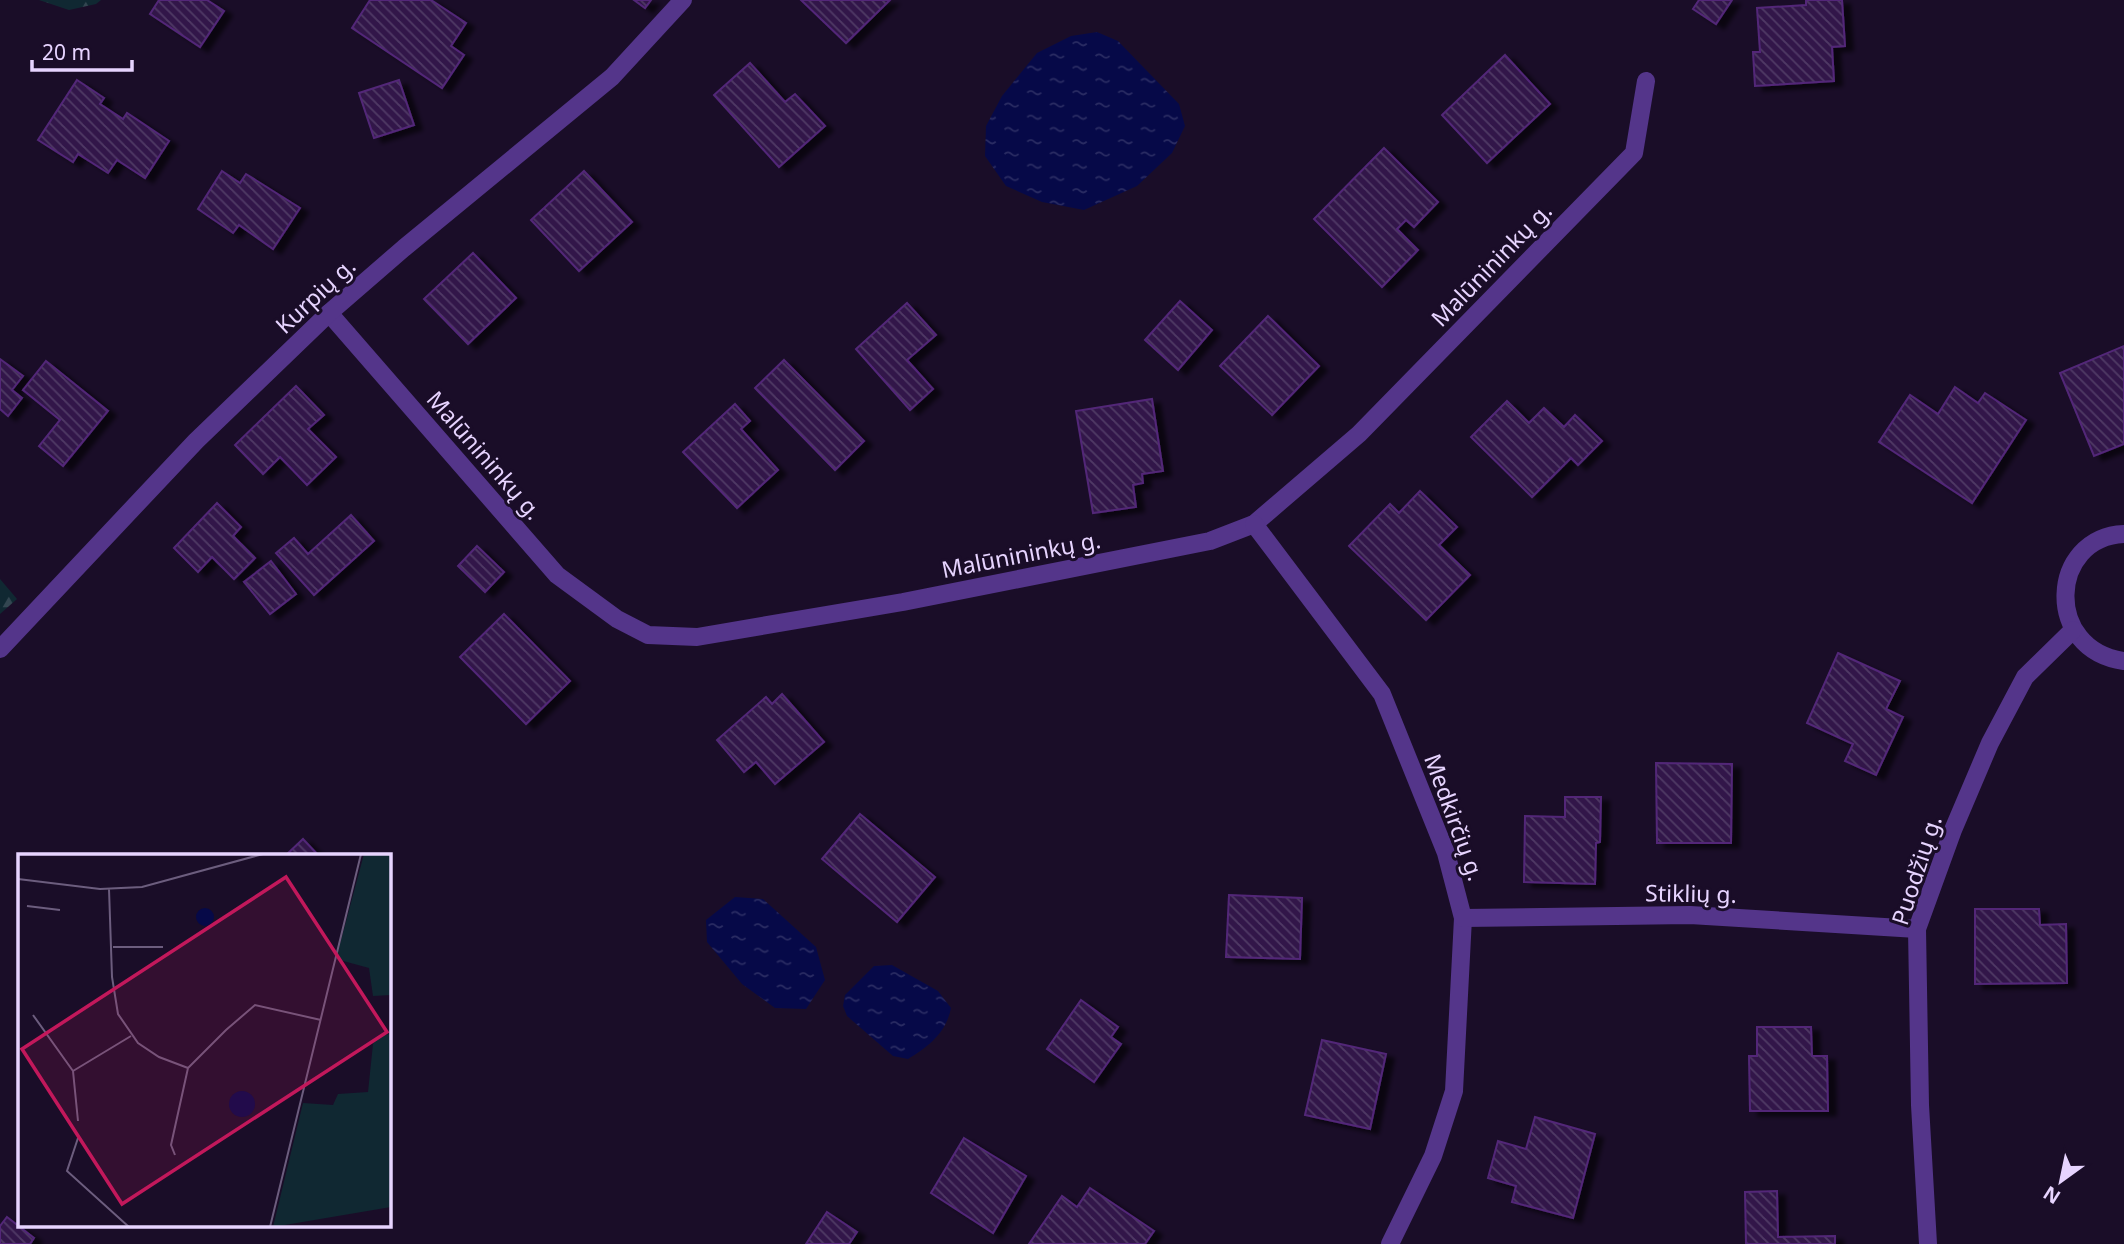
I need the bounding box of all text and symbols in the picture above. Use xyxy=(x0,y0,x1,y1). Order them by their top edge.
scale bar xyxy=(32,28,131,72)
text: 20 m xyxy=(42,38,91,66)
street label: Malūnininkų g. xyxy=(1423,195,1559,333)
street label: Kurpių g. xyxy=(268,250,362,340)
street label: Malūnininkų g. xyxy=(420,384,550,526)
street label: Malūnininkų g. xyxy=(939,523,1103,585)
street label: Medkirčių g. xyxy=(1417,749,1493,885)
street label: Puodžių g. xyxy=(1883,811,1949,929)
inset map xyxy=(18,854,390,1226)
street label: Stiklių g. xyxy=(1645,876,1737,910)
north arrow xyxy=(2026,1146,2096,1216)
text: N xyxy=(2038,1180,2065,1210)

